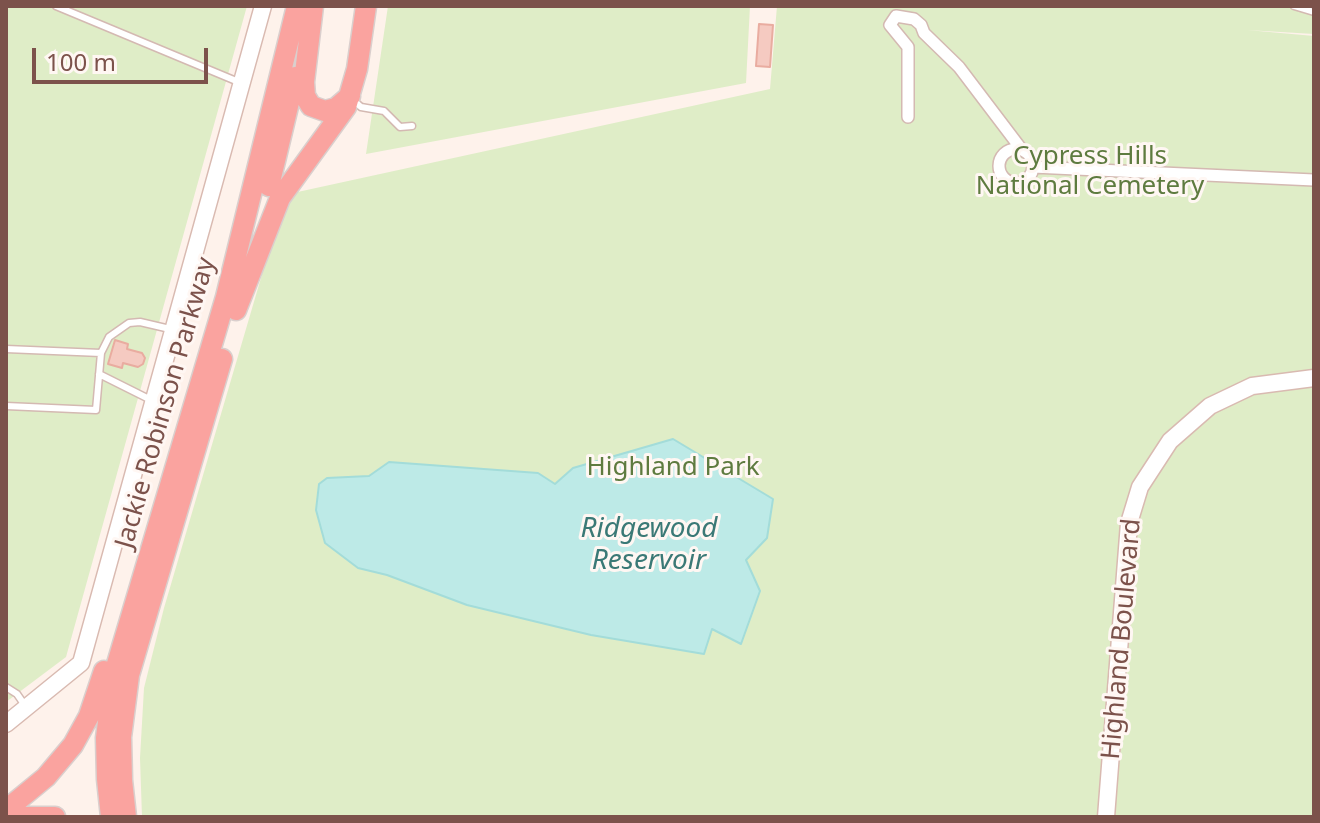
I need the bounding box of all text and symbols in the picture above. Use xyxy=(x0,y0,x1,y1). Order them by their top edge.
scale bar xyxy=(36,32,212,82)
text: 100 m xyxy=(46,45,116,78)
park label: Cypress Hills National Cemetery xyxy=(976,141,1204,202)
street label: Jackie Robinson Parkway xyxy=(110,254,222,552)
park label: Highland Park xyxy=(586,452,760,484)
water label: Ridgewood Reservoir xyxy=(580,512,718,578)
street label: Highland Boulevard xyxy=(1096,517,1148,761)

